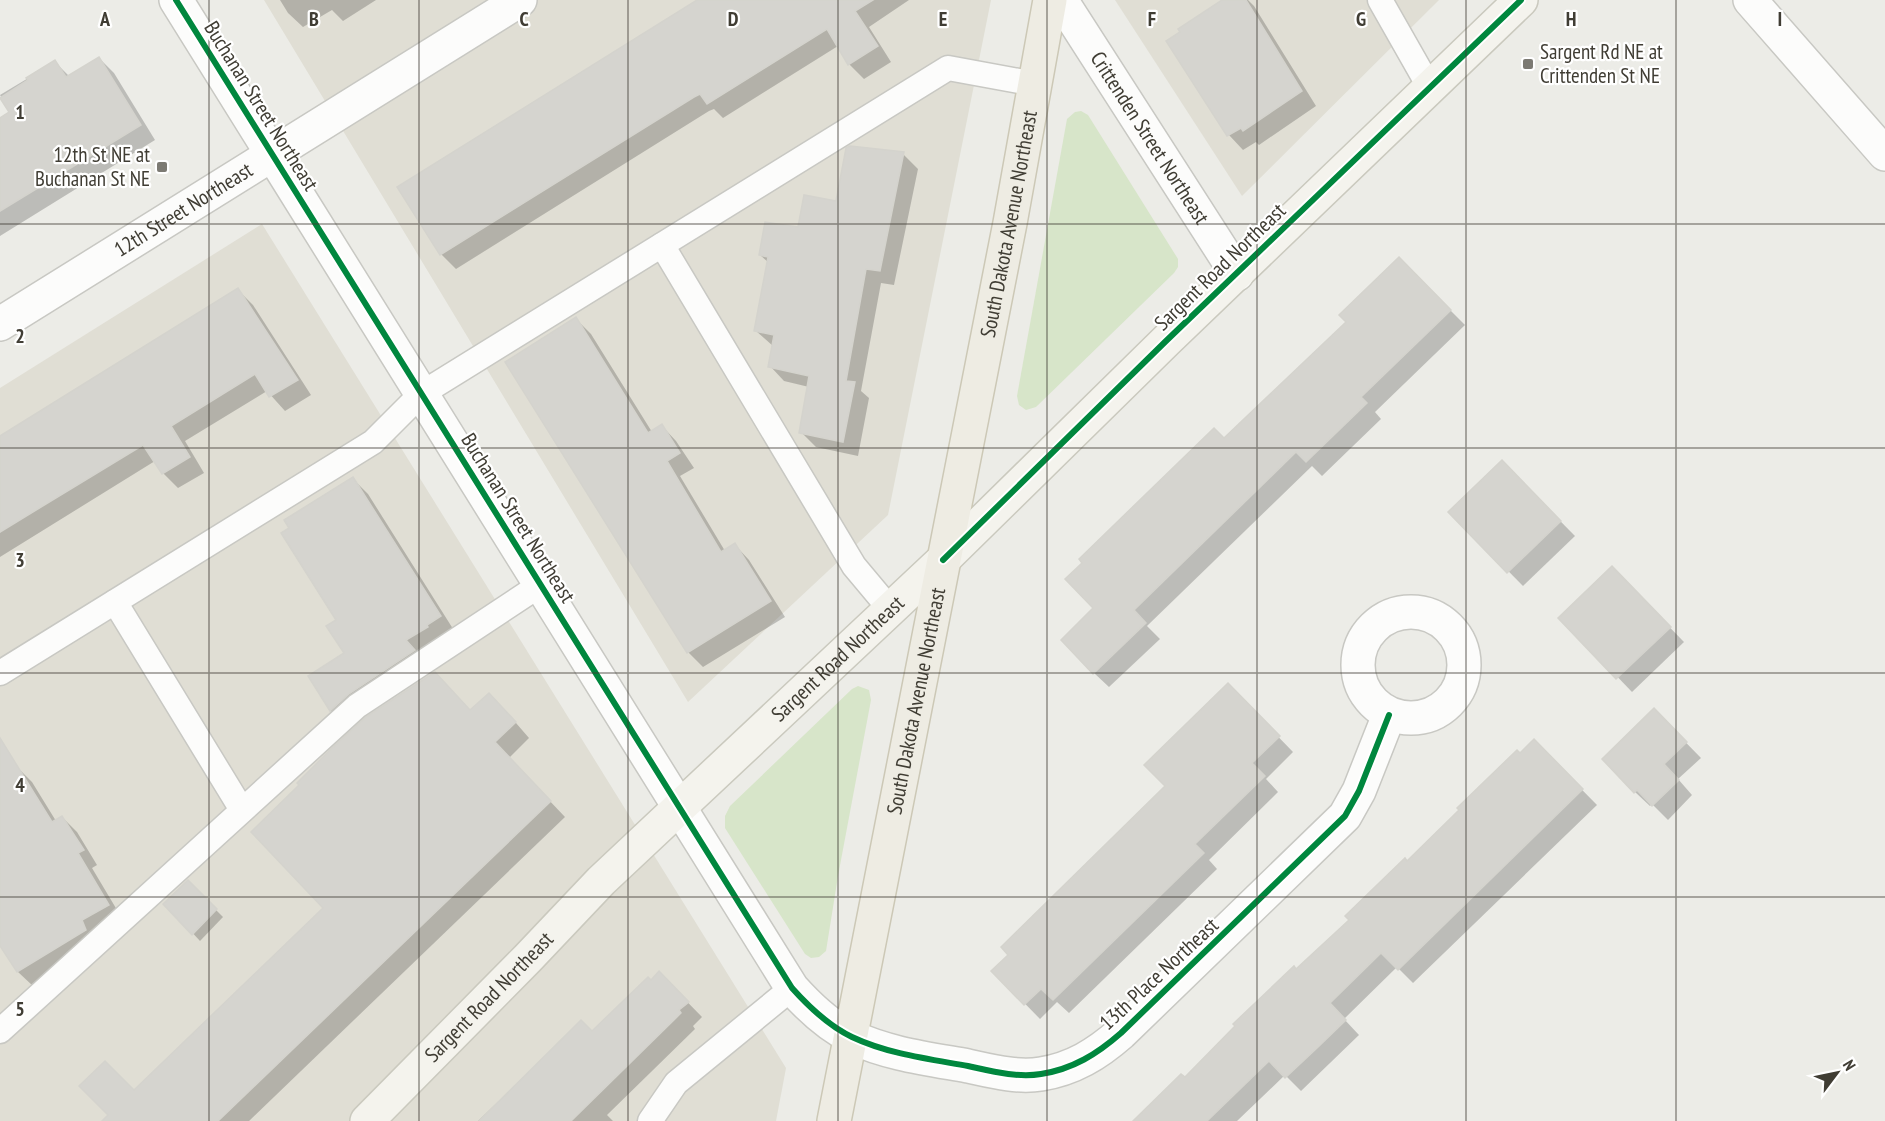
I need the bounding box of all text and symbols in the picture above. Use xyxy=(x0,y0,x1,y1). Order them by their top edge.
text: A xyxy=(99,6,111,32)
text: C xyxy=(519,6,529,32)
text: D xyxy=(728,6,739,32)
text: E xyxy=(939,6,947,32)
text: F xyxy=(1148,6,1156,32)
text: G xyxy=(1356,6,1366,32)
text: H xyxy=(1566,6,1576,32)
text: I xyxy=(1778,6,1782,32)
street label: Buchanan Street Northeast xyxy=(199,17,323,195)
place label: Sargent Rd NE at Crittenden St NE xyxy=(1540,38,1663,89)
street label: Crittenden Street Northeast xyxy=(1085,46,1216,229)
marker: Sargent Rd NE at Crittenden St NE xyxy=(1521,57,1535,71)
text: 1 xyxy=(15,99,25,125)
street label: South Dakota Avenue Northeast xyxy=(974,108,1043,340)
place label: 12th St NE at Buchanan St NE xyxy=(35,141,150,192)
street label: 12th Street Northeast xyxy=(109,156,257,263)
marker: 12th St NE at Buchanan St NE xyxy=(155,160,169,174)
street label: Sargent Road Northeast xyxy=(1148,197,1291,336)
text: 2 xyxy=(15,323,25,349)
street label: Buchanan Street Northeast xyxy=(455,428,582,608)
text: 3 xyxy=(15,547,25,573)
street label: South Dakota Avenue Northeast xyxy=(880,585,951,817)
street label: Sargent Road Northeast xyxy=(765,589,910,727)
text: 4 xyxy=(15,772,25,798)
street label: 13th Place Northeast xyxy=(1094,911,1224,1036)
street label: Sargent Road Northeast xyxy=(419,926,559,1068)
text: 5 xyxy=(15,996,25,1022)
north arrow xyxy=(1807,1043,1867,1103)
text: N xyxy=(1839,1056,1860,1074)

